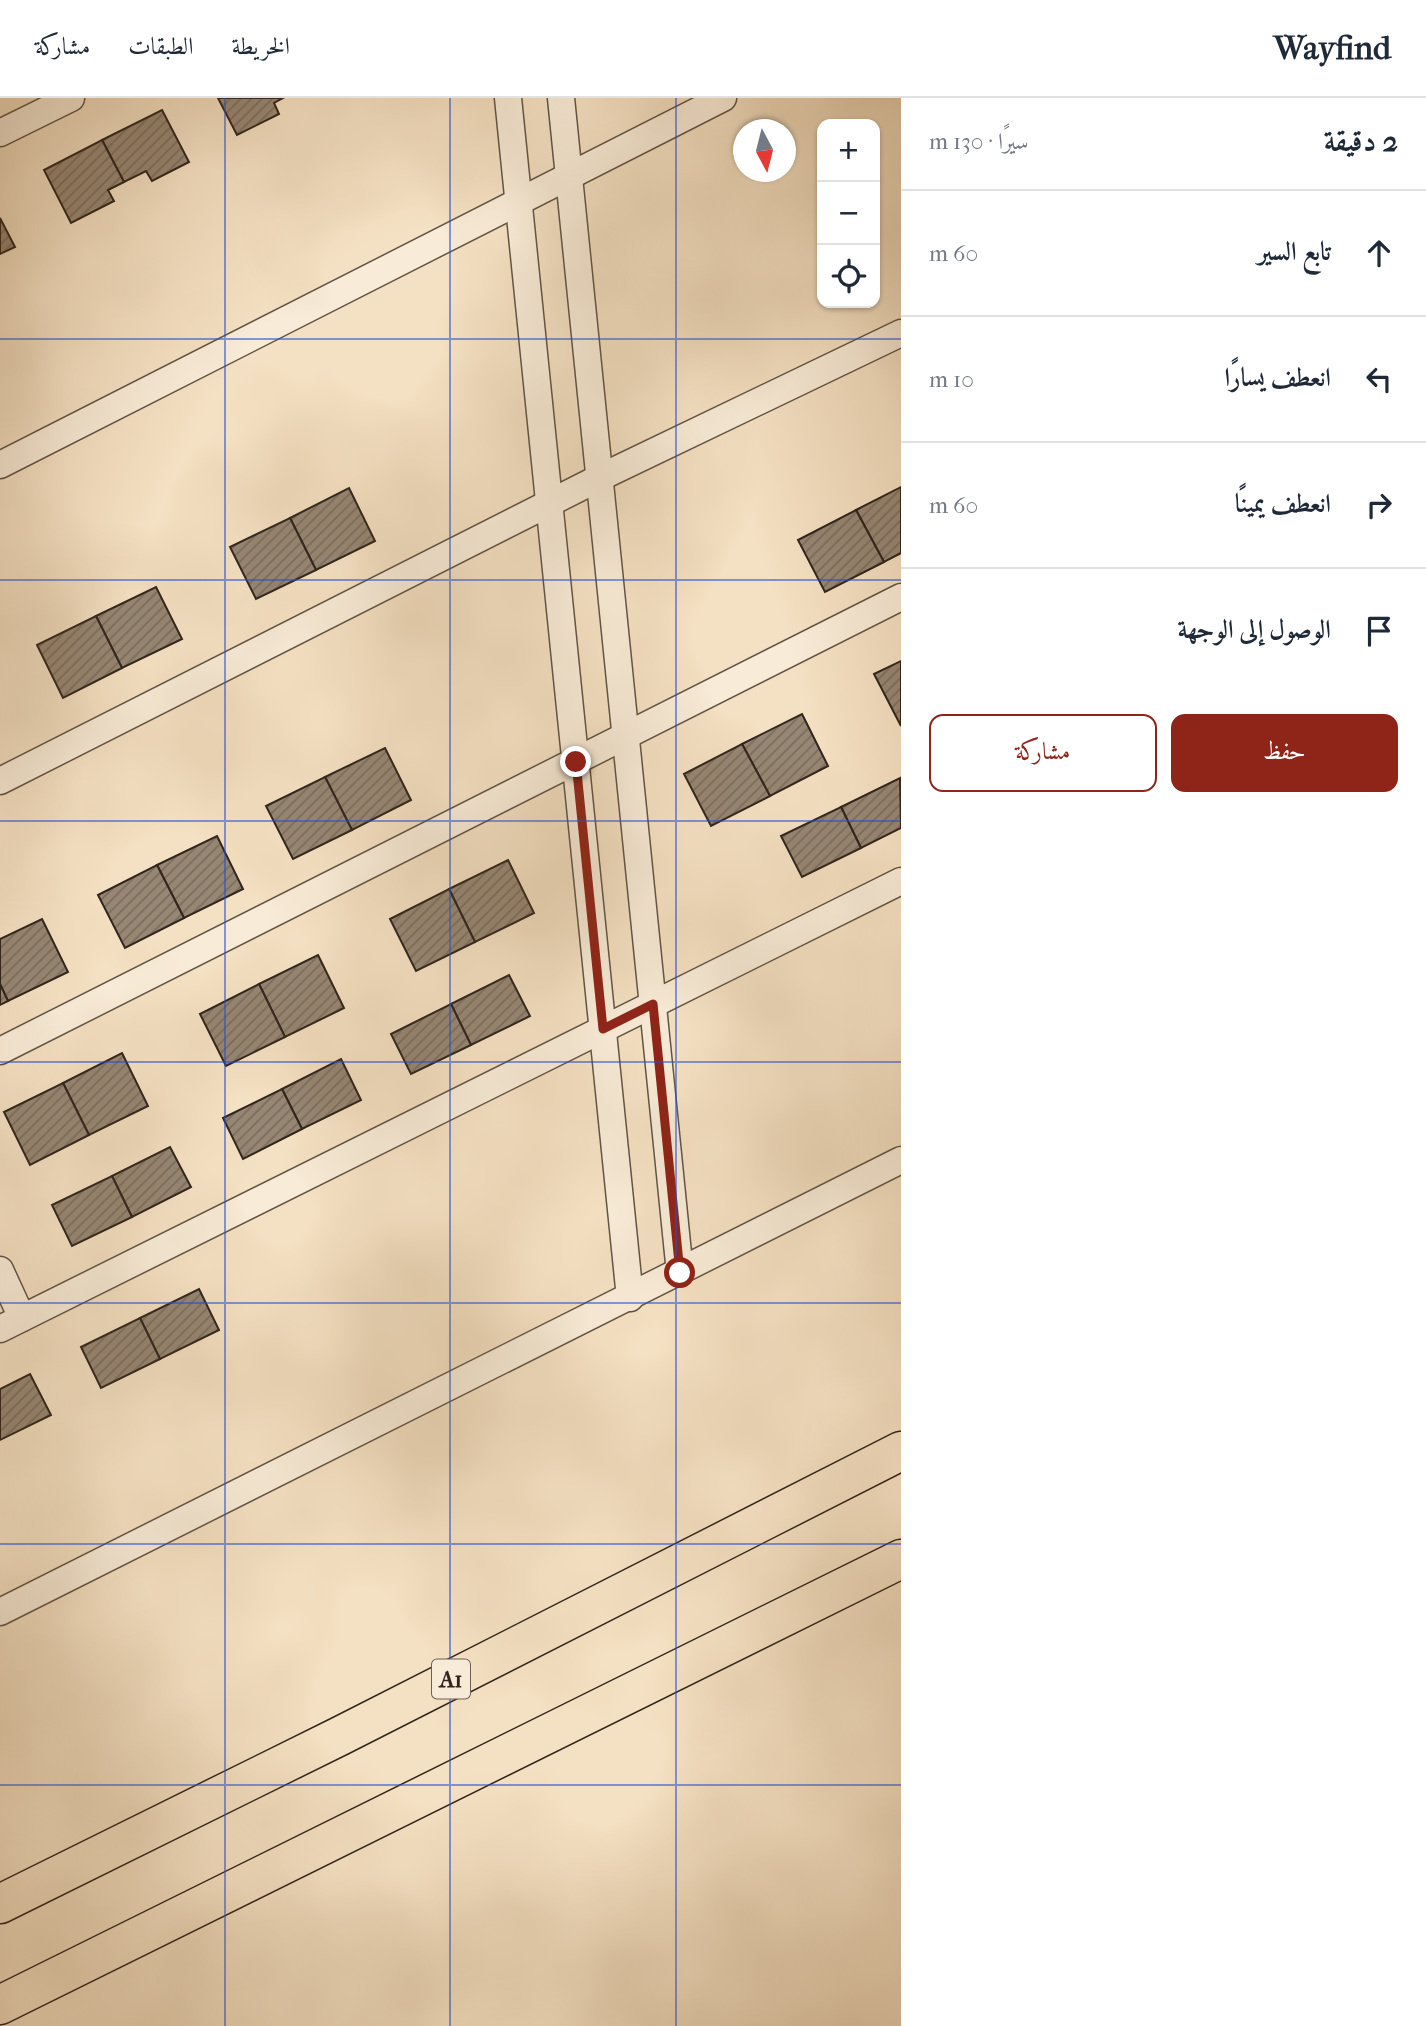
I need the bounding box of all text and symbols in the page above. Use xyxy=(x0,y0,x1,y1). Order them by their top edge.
text: Wayfind xyxy=(1273,29,1391,68)
text: مشاركة xyxy=(35,32,90,60)
text: الطبقات xyxy=(128,32,194,60)
text: الخريطة xyxy=(232,32,290,60)
north arrow xyxy=(733,119,796,182)
map controls xyxy=(817,119,880,308)
button: + xyxy=(817,119,880,182)
text: 2 دقيقة xyxy=(1324,124,1398,159)
text: سيرًا · 130 m xyxy=(929,128,1029,155)
button: − xyxy=(817,182,880,245)
icon: ahead xyxy=(1360,234,1398,272)
text: تابع السير xyxy=(1258,236,1331,267)
text: 60 m xyxy=(929,240,978,267)
button: locate xyxy=(817,245,880,308)
icon: left xyxy=(1360,360,1398,398)
text: انعطف يسارًا xyxy=(1224,362,1331,393)
text: 10 m xyxy=(929,366,974,393)
icon: right xyxy=(1360,486,1398,524)
text: انعطف يمينًا xyxy=(1235,488,1331,519)
text: 60 m xyxy=(929,492,978,519)
icon: arrive xyxy=(1360,612,1398,650)
text: الوصول إلى الوجهة xyxy=(1177,614,1331,645)
button: مشاركة xyxy=(929,714,1157,792)
button: حفظ xyxy=(1171,714,1398,792)
route end xyxy=(560,746,591,777)
route start xyxy=(664,1257,695,1288)
road number: A1 xyxy=(432,1660,470,1698)

